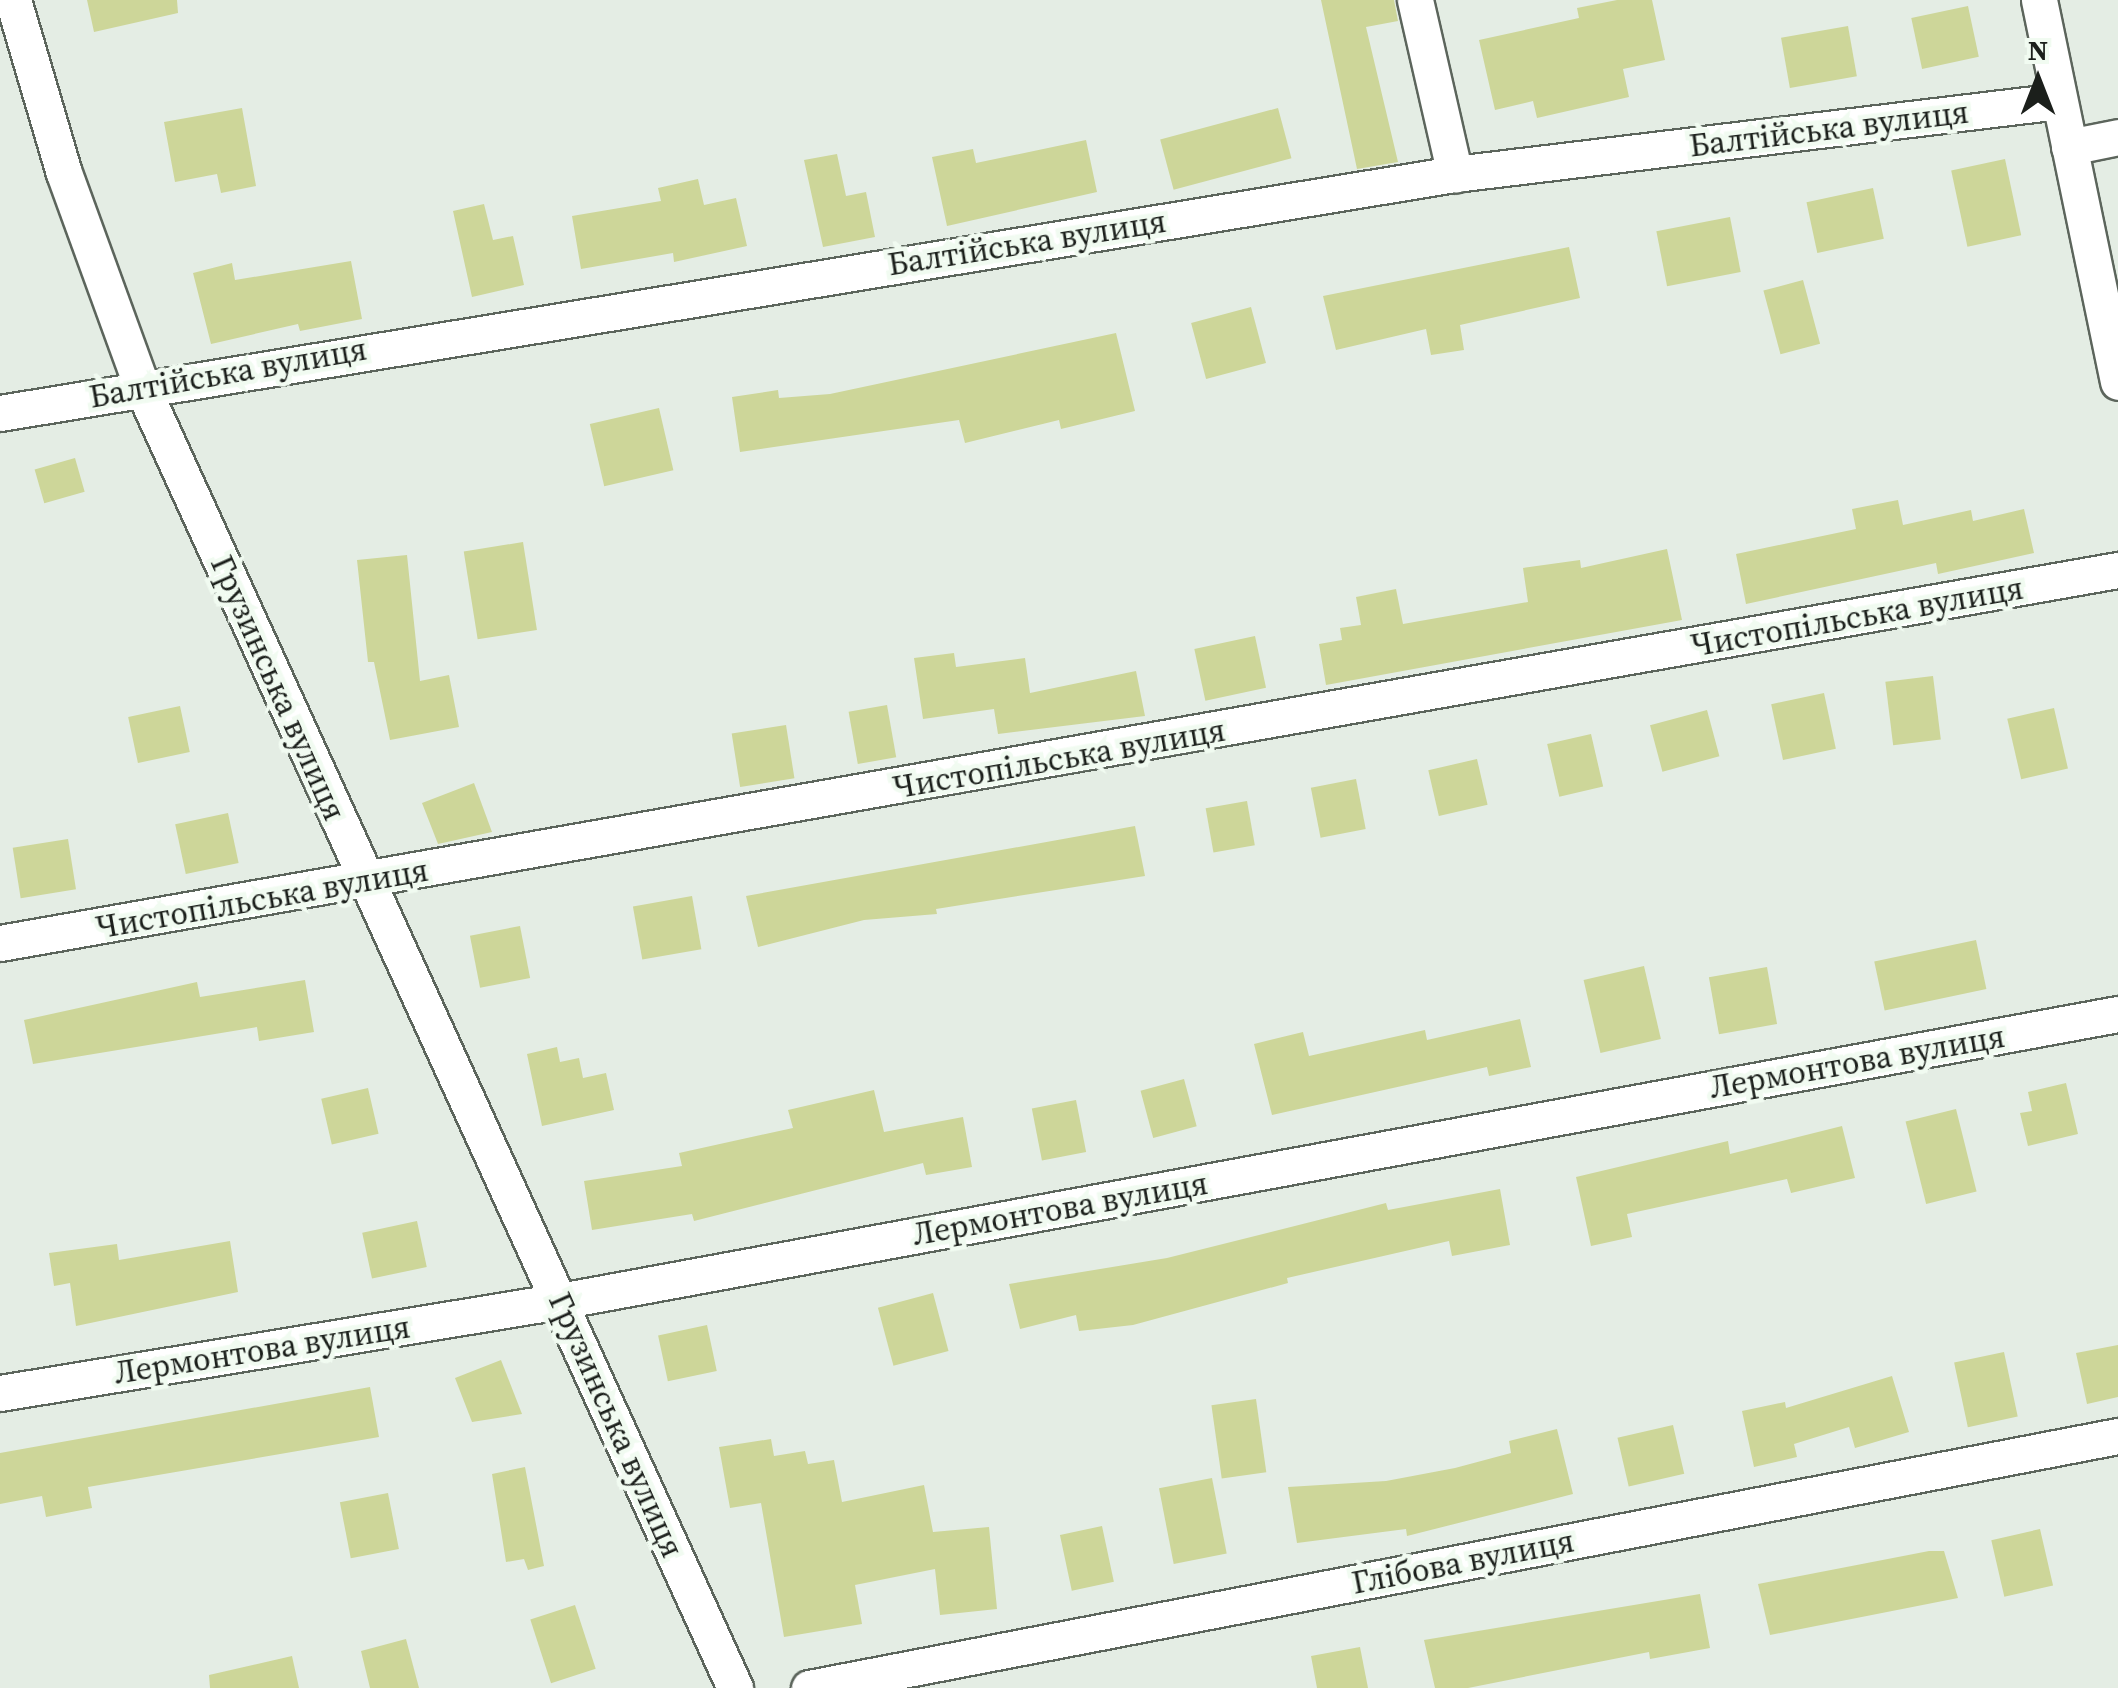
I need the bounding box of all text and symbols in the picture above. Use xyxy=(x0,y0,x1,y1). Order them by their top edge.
north arrow xyxy=(1988,30,2088,130)
text: N xyxy=(2028,31,2048,69)
street label: Балтійська вулиця xyxy=(1687,93,1971,165)
street label: Балтійська вулиця xyxy=(885,202,1169,284)
street label: Балтійська вулиця xyxy=(86,330,370,416)
street label: Грузинська вулиця xyxy=(202,550,354,826)
street label: Чистопільська вулиця xyxy=(1688,569,2026,665)
street label: Чистопільська вулиця xyxy=(890,711,1228,807)
street label: Чистопільська вулиця xyxy=(93,851,431,947)
street label: Лермонтова вулиця xyxy=(1706,1017,2008,1107)
street label: Лермонтова вулиця xyxy=(909,1164,1211,1254)
street label: Грузинська вулиця xyxy=(540,1287,692,1563)
street label: Лермонтова вулиця xyxy=(111,1308,413,1392)
street label: Глібова вулиця xyxy=(1349,1522,1577,1602)

